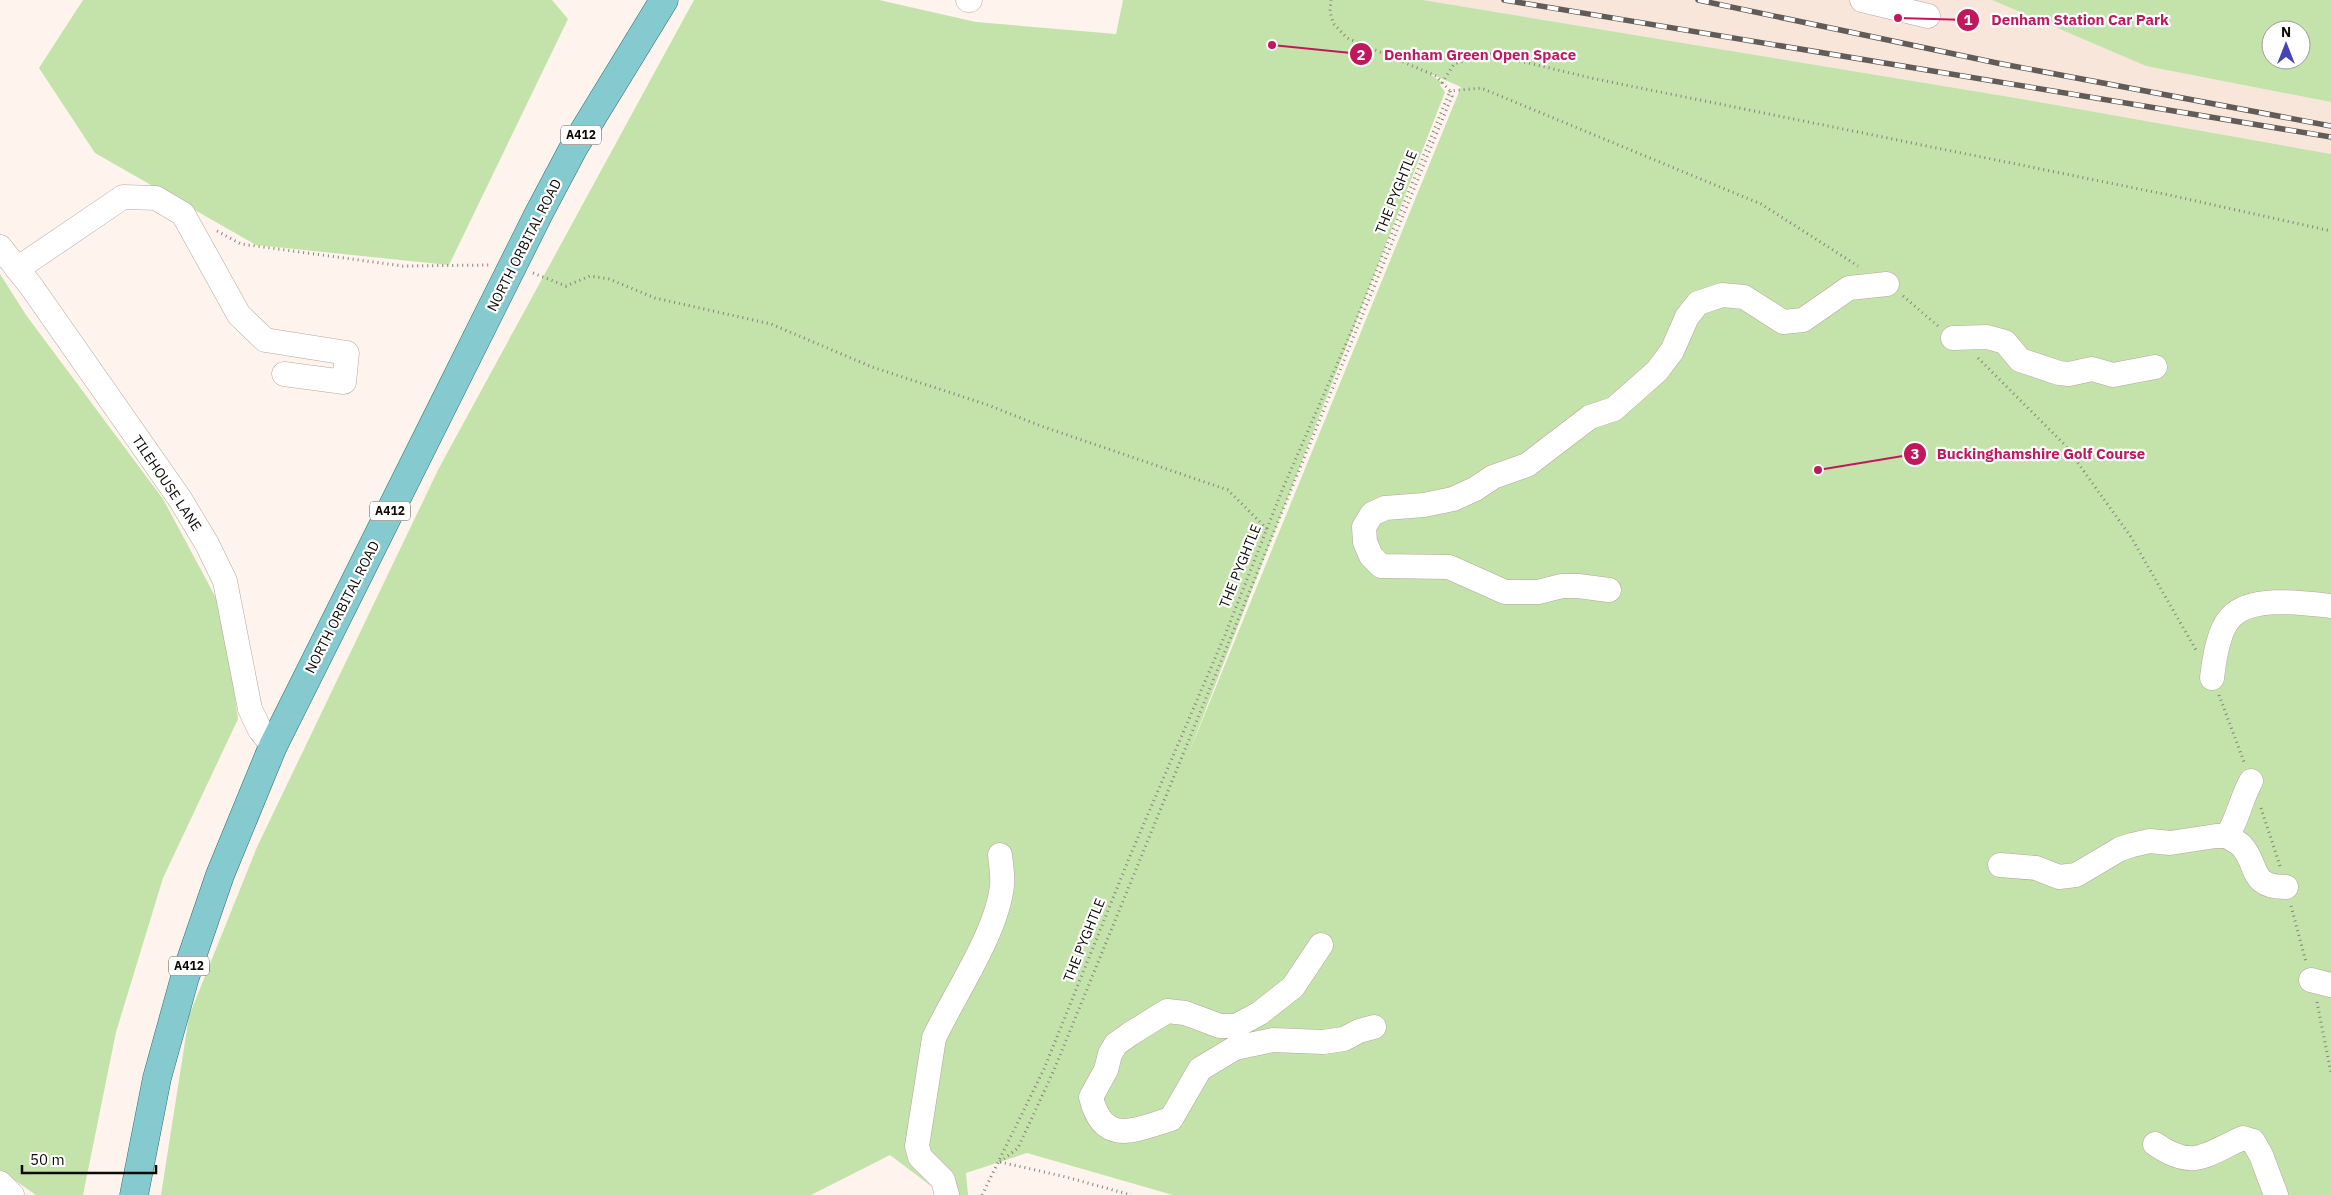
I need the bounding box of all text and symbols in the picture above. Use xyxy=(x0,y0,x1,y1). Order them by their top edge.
callout: Denham Station Car Park xyxy=(1956,5,2178,35)
text: 1 xyxy=(1963,10,1973,29)
text: Denham Station Car Park xyxy=(1991,10,2169,29)
north arrow xyxy=(2261,20,2311,70)
text: N xyxy=(2281,23,2291,41)
callout: Denham Green Open Space xyxy=(1349,39,1586,69)
text: 2 xyxy=(1356,45,1366,64)
text: Denham Green Open Space xyxy=(1384,45,1576,64)
road number: A412 xyxy=(561,126,601,144)
street label: THE PYGHTLE xyxy=(1371,148,1421,236)
street label: NORTH ORBITAL ROAD xyxy=(483,176,565,314)
street label: TILEHOUSE LANE xyxy=(128,432,206,534)
callout: Buckinghamshire Golf Course xyxy=(1902,439,2156,469)
text: 3 xyxy=(1910,444,1920,463)
text: Buckinghamshire Golf Course xyxy=(1937,444,2145,463)
road number: A412 xyxy=(370,502,410,520)
street label: THE PYGHTLE xyxy=(1215,522,1265,610)
street label: NORTH ORBITAL ROAD xyxy=(301,538,383,676)
street label: THE PYGHTLE xyxy=(1059,896,1109,984)
road number: A412 xyxy=(169,956,209,976)
scale bar xyxy=(22,1142,156,1174)
text: 50 m xyxy=(30,1150,65,1169)

